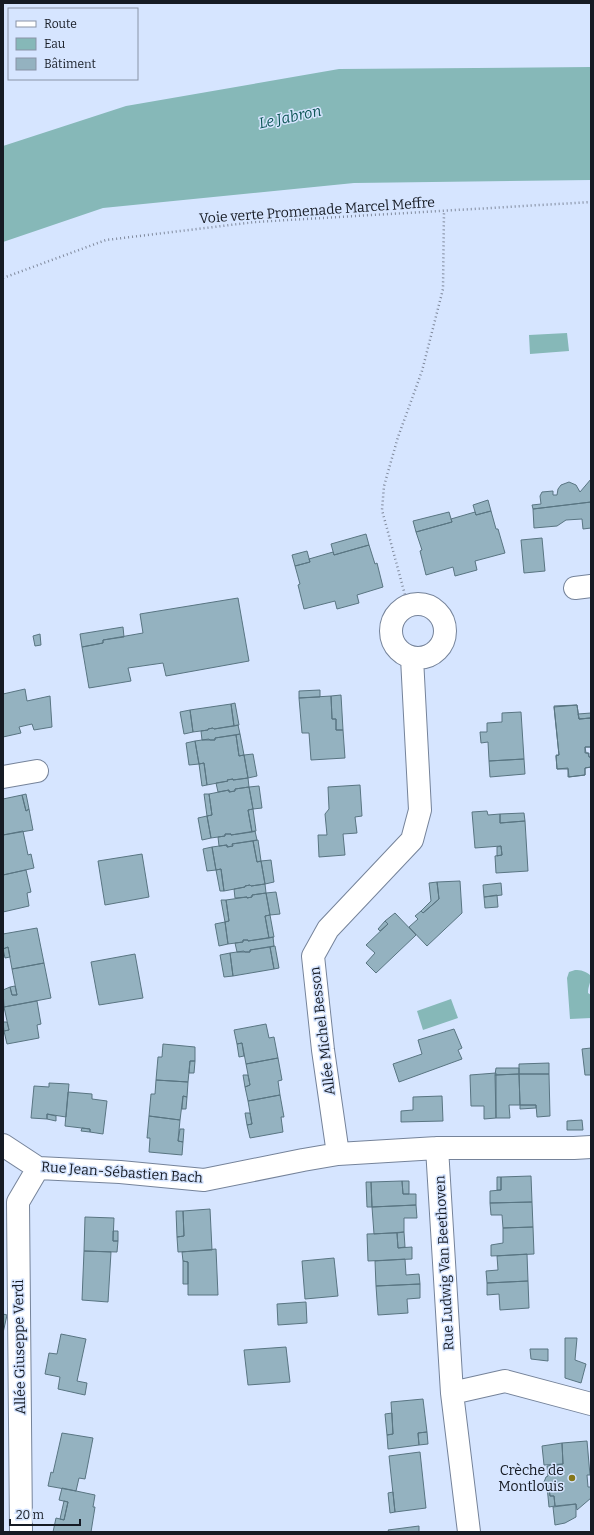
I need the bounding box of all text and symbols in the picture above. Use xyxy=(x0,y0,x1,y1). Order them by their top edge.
legend xyxy=(8,8,138,80)
text: Route xyxy=(44,17,77,31)
text: Eau xyxy=(44,37,66,51)
text: Bâtiment xyxy=(44,57,97,71)
water label: Le Jabron xyxy=(257,102,323,132)
street label: Voie verte Promenade Marcel Meffre xyxy=(199,194,436,227)
street label: Allée Michel Besson xyxy=(306,965,339,1096)
street label: Rue Jean-Sébastien Bach xyxy=(41,1158,204,1187)
street label: Rue Ludwig Van Beethoven xyxy=(431,1175,458,1351)
street label: Allée Giuseppe Verdi xyxy=(10,1279,29,1415)
place label: Crèche de Montlouis xyxy=(498,1462,564,1495)
marker: Crèche de Montlouis xyxy=(567,1473,577,1483)
scale bar xyxy=(10,1501,80,1527)
text: 20 m xyxy=(16,1508,45,1522)

